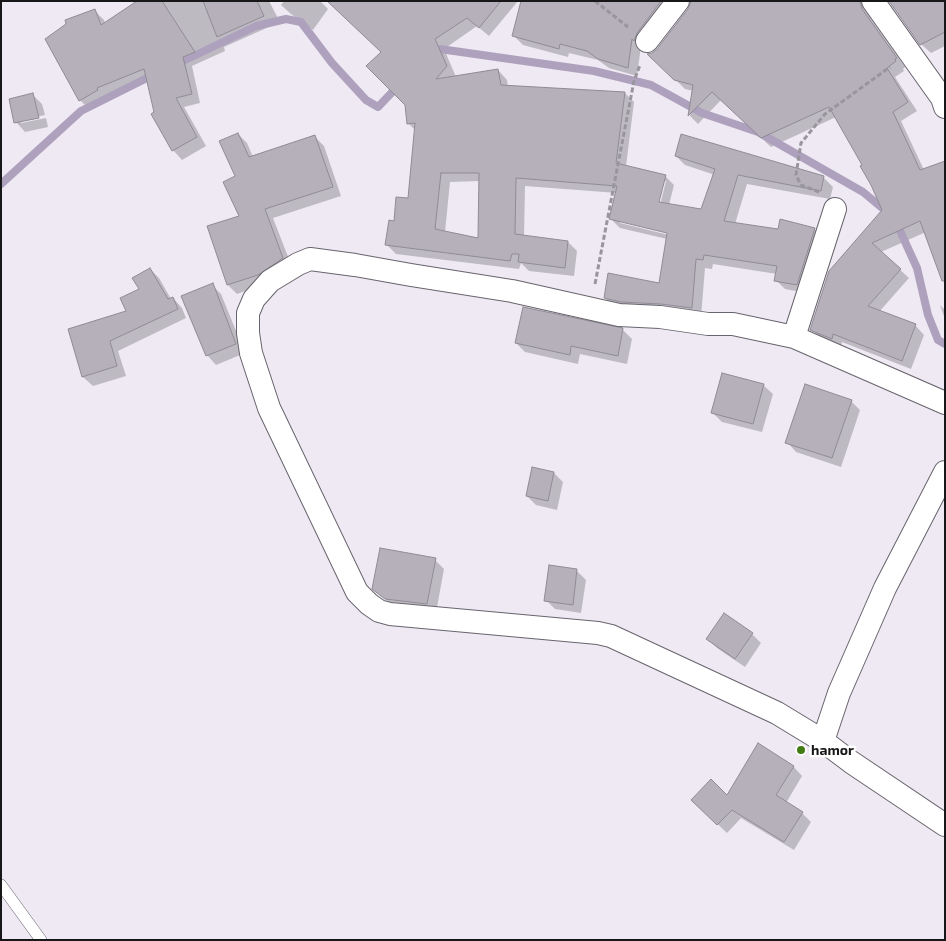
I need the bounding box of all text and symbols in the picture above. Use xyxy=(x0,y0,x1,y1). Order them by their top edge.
place label: hamor xyxy=(811,742,854,758)
marker: hamor xyxy=(795,744,807,756)

